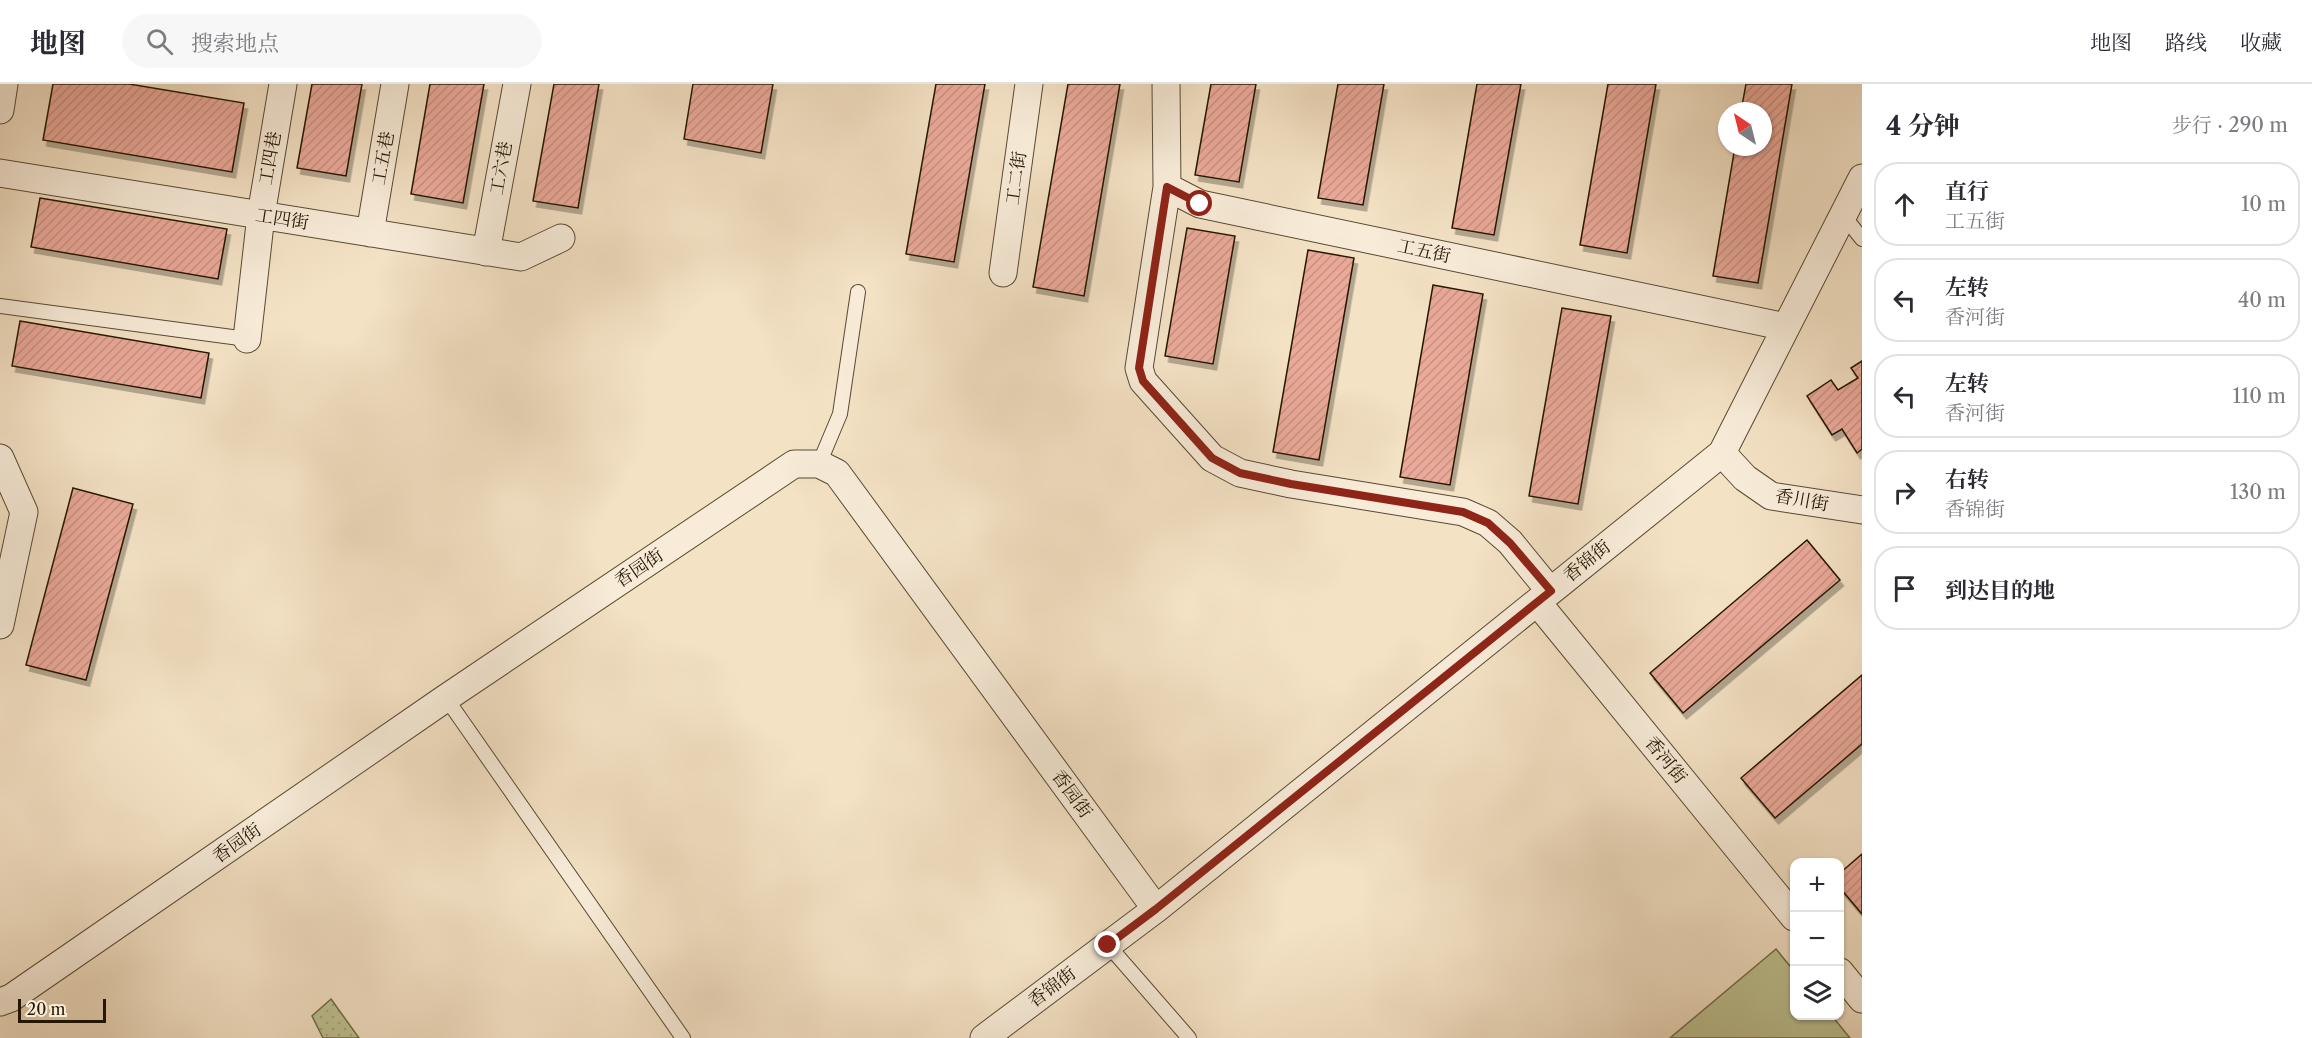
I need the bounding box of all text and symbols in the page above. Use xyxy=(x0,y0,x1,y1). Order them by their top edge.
search box xyxy=(122,14,542,68)
icon: search xyxy=(143,25,176,58)
text: 地图 xyxy=(30,26,86,60)
text: 搜索地点 xyxy=(191,30,279,57)
text: 地图 xyxy=(2090,30,2132,55)
text: 路线 xyxy=(2165,30,2207,55)
text: 收藏 xyxy=(2240,30,2282,55)
north arrow xyxy=(1718,102,1772,156)
text: 4 分钟 xyxy=(1886,110,1960,142)
text: 步行 · 290 m xyxy=(2172,113,2288,137)
street label: 工四巷 xyxy=(254,130,286,186)
street label: 工五巷 xyxy=(367,130,399,186)
street label: 工六巷 xyxy=(485,140,517,196)
street label: 工二街 xyxy=(1001,150,1031,206)
text: 直行 xyxy=(1945,178,1989,205)
icon: ahead xyxy=(1888,188,1921,221)
route start xyxy=(1186,190,1212,216)
text: 10 m xyxy=(2241,192,2286,216)
street label: 工四街 xyxy=(254,204,310,234)
text: 工五街 xyxy=(1945,209,2005,233)
street label: 工五街 xyxy=(1395,235,1453,267)
text: 左转 xyxy=(1945,274,1989,301)
icon: left xyxy=(1888,284,1921,317)
text: 40 m xyxy=(2238,288,2286,312)
text: 香河街 xyxy=(1945,305,2005,329)
text: 左转 xyxy=(1945,370,1989,397)
icon: left xyxy=(1888,380,1921,413)
text: 110 m xyxy=(2233,384,2286,408)
text: 香河街 xyxy=(1945,401,2005,425)
text: 右转 xyxy=(1945,466,1989,493)
icon: right xyxy=(1888,476,1921,509)
text: 130 m xyxy=(2230,480,2286,504)
street label: 香川街 xyxy=(1774,484,1830,516)
text: 香锦街 xyxy=(1945,497,2005,521)
street label: 香锦街 xyxy=(1559,535,1615,587)
street label: 香园街 xyxy=(610,544,668,592)
icon: arrive xyxy=(1888,572,1921,605)
text: 到达目的地 xyxy=(1945,577,2055,604)
street label: 香河街 xyxy=(1640,732,1692,788)
street label: 香园街 xyxy=(1047,766,1097,822)
street label: 香园街 xyxy=(209,819,265,867)
map controls xyxy=(1790,858,1844,1020)
button: + xyxy=(1790,858,1844,912)
button: − xyxy=(1790,912,1844,966)
route end xyxy=(1094,931,1120,957)
street label: 香锦街 xyxy=(1024,962,1080,1012)
button: layers xyxy=(1790,966,1844,1020)
scale bar xyxy=(18,996,106,1024)
text: 20 m xyxy=(27,999,66,1019)

